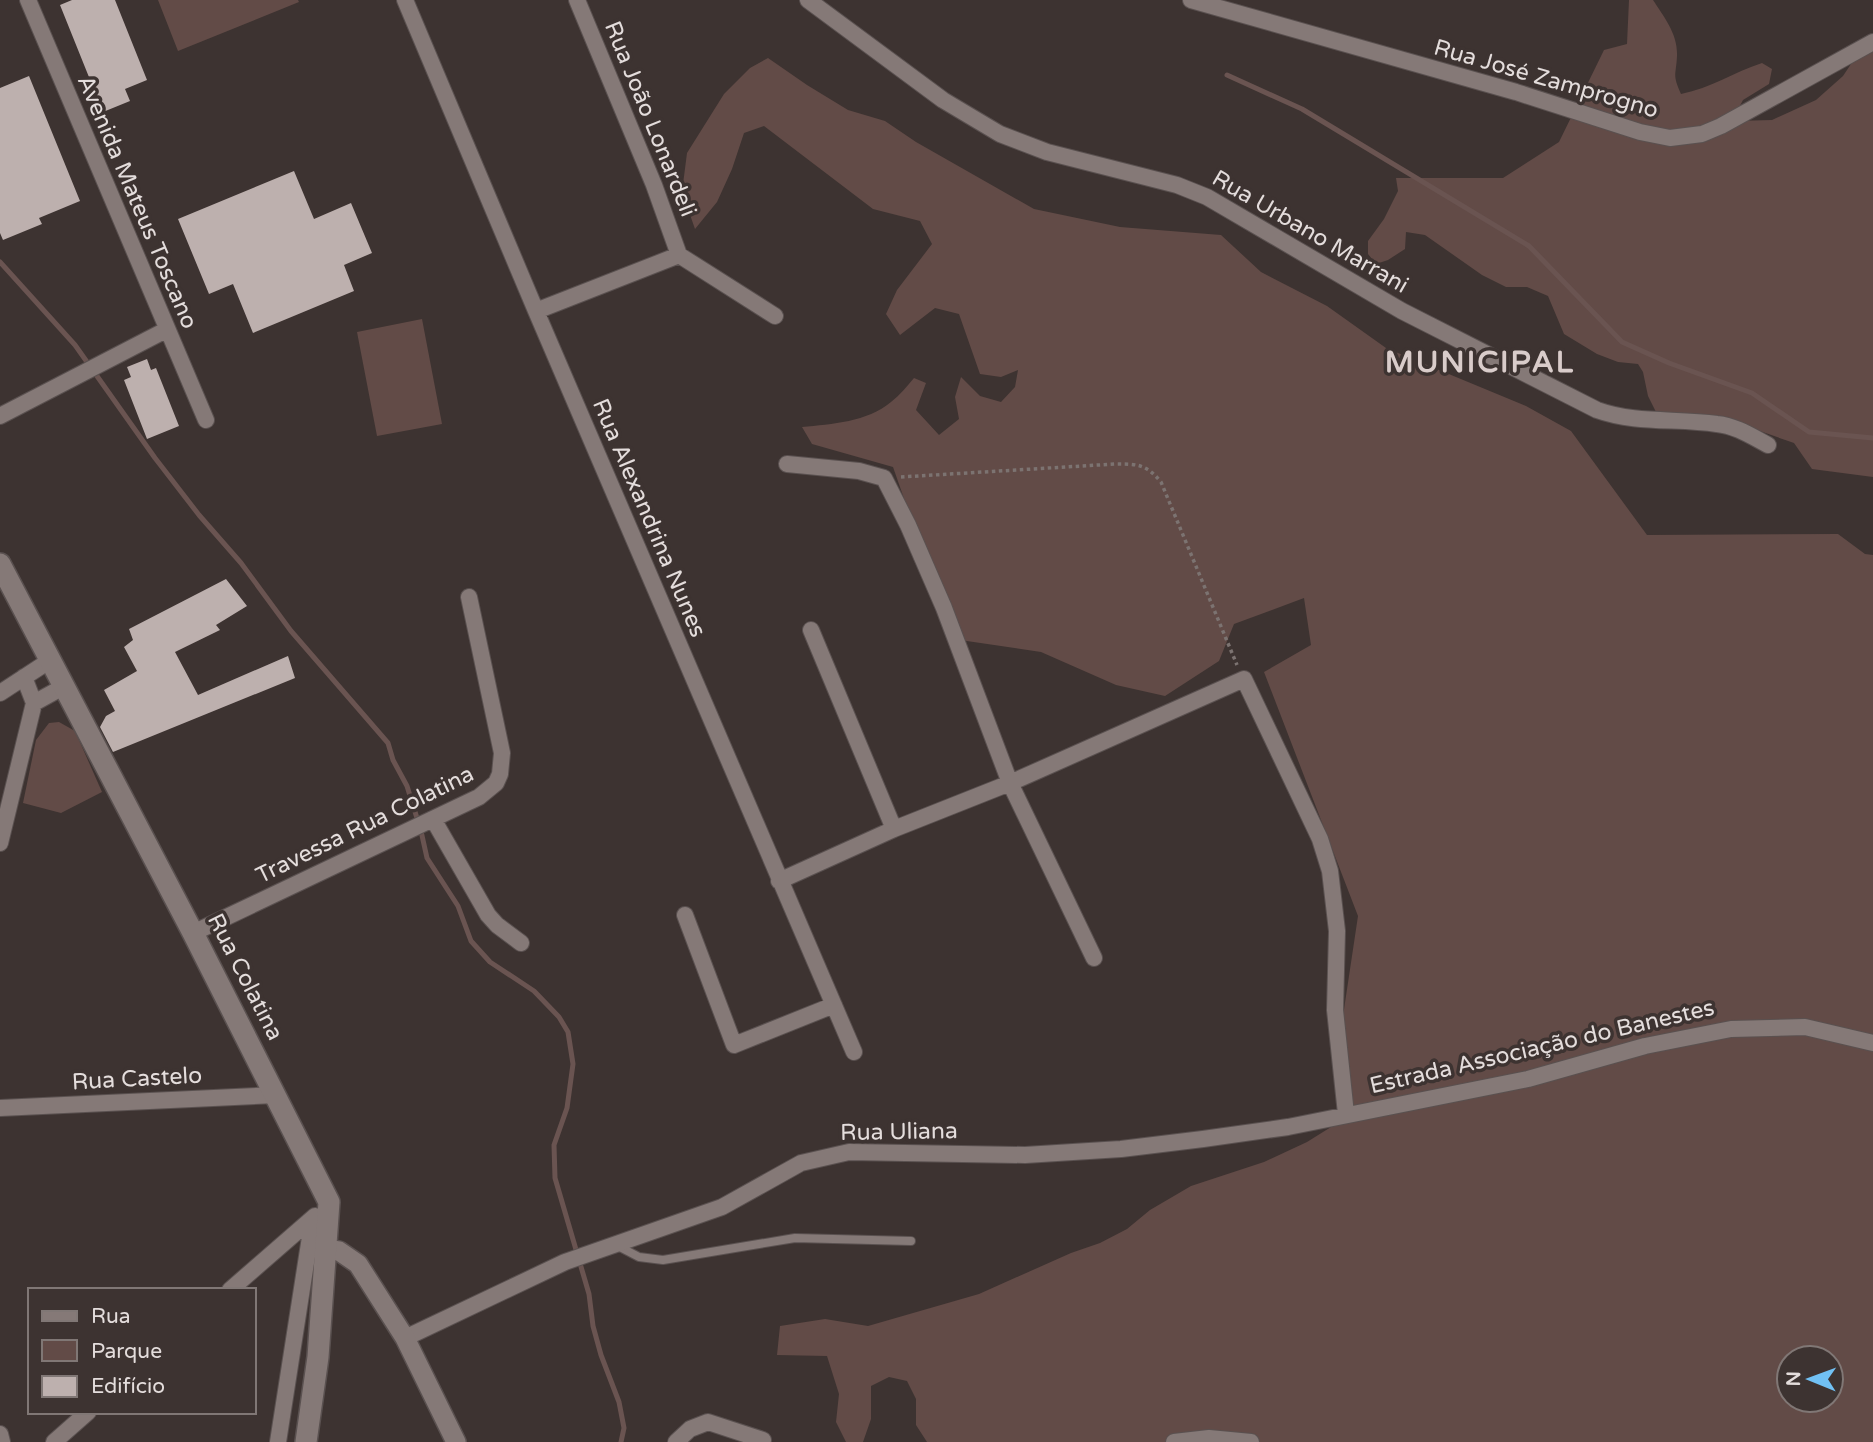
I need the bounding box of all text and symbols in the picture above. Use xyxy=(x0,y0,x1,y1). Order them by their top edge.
street label: Rua João Lonardeli xyxy=(598,17,702,221)
street label: Rua José Zamprogno xyxy=(1431,34,1661,124)
street label: Avenida Mateus Toscano xyxy=(71,71,203,333)
street label: Rua Urbano Marrani xyxy=(1207,164,1413,300)
district label: MUNICIPAL xyxy=(1385,344,1575,381)
street label: Rua Alexandrina Nunes xyxy=(586,394,712,642)
street label: Travessa Rua Colatina xyxy=(251,760,479,890)
street label: Rua Colatina xyxy=(201,909,289,1045)
street label: Estrada Associação do Banestes xyxy=(1367,994,1717,1100)
street label: Rua Castelo xyxy=(71,1062,203,1096)
street label: Rua Uliana xyxy=(840,1117,958,1147)
legend xyxy=(28,1288,256,1414)
text: Rua xyxy=(91,1304,131,1329)
text: Parque xyxy=(91,1339,162,1364)
north arrow xyxy=(1775,1344,1845,1414)
text: N xyxy=(1783,1371,1805,1387)
text: Edifício xyxy=(91,1374,165,1399)

